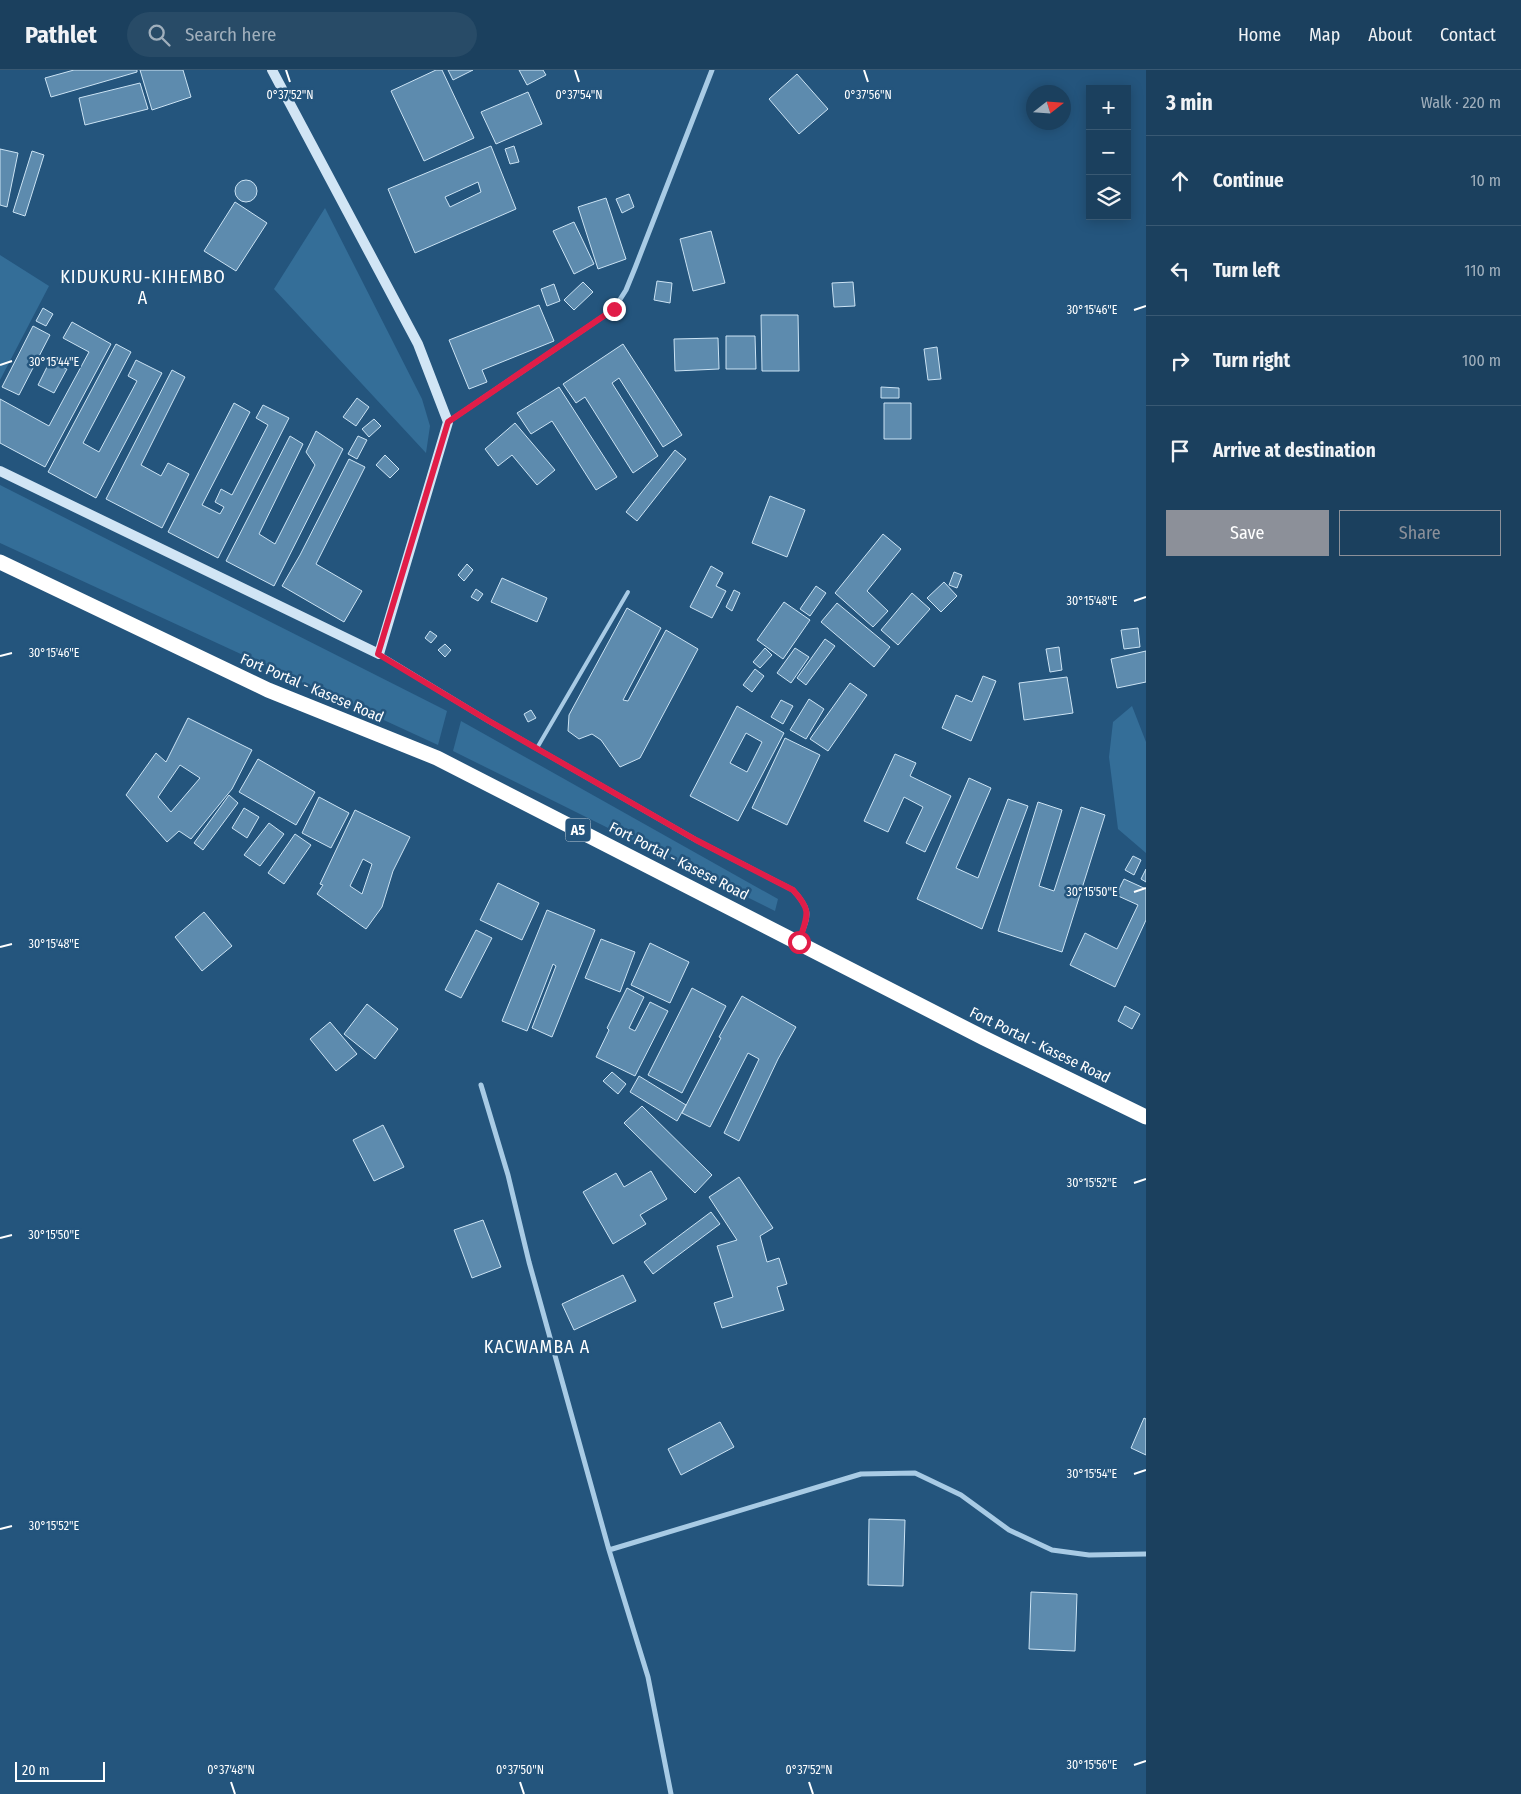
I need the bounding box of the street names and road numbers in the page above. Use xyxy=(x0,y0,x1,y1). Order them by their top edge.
street label: Fort Portal - Kasese Road xyxy=(238,650,386,726)
road number: A5 xyxy=(566,818,590,842)
street label: Fort Portal - Kasese Road xyxy=(606,818,752,904)
street label: Fort Portal - Kasese Road xyxy=(967,1003,1113,1087)

